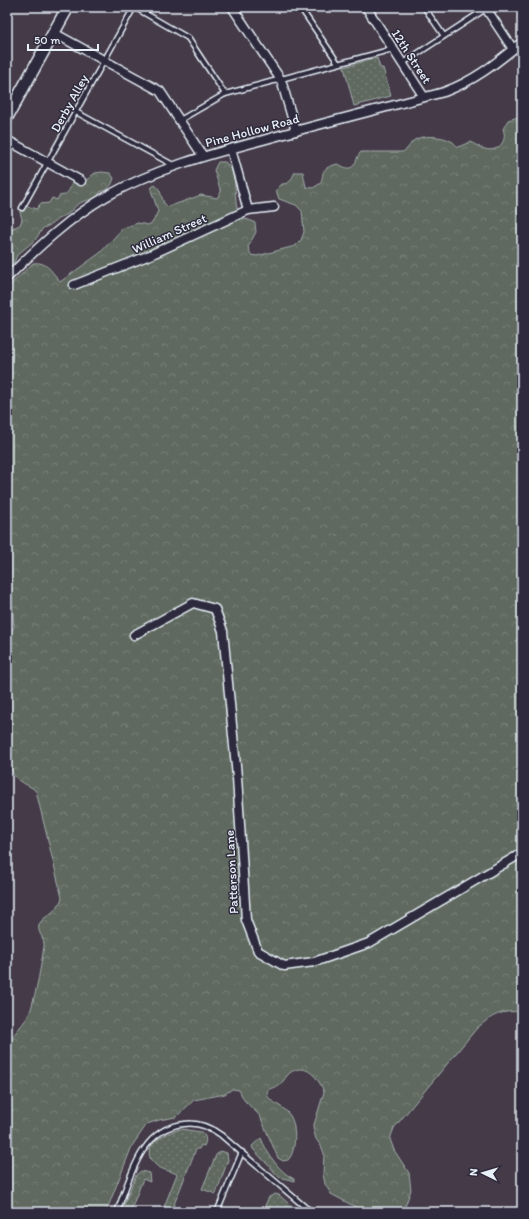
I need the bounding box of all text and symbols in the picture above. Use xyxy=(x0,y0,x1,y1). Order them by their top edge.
scale bar xyxy=(28,26,98,52)
street label: 12th Street xyxy=(388,26,435,86)
text: 50 m xyxy=(34,33,60,47)
street label: Derby Alley xyxy=(47,72,91,135)
street label: Pine Hollow Road xyxy=(203,111,301,150)
street label: William Street xyxy=(130,210,209,257)
street label: Patterson Lane xyxy=(222,830,241,914)
north arrow xyxy=(463,1153,503,1193)
text: N xyxy=(467,1168,480,1176)

